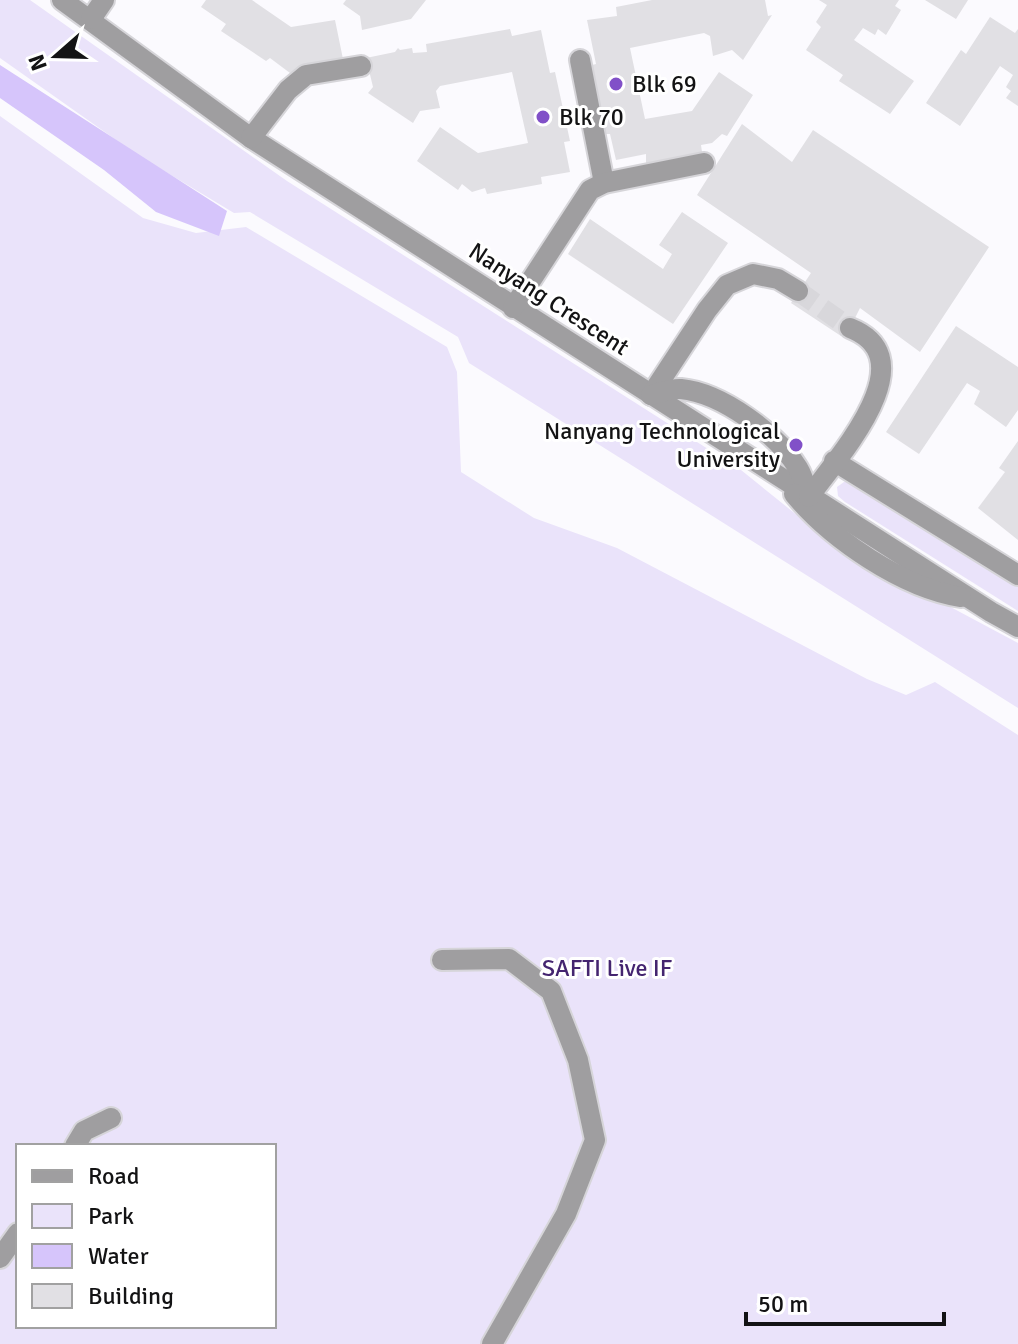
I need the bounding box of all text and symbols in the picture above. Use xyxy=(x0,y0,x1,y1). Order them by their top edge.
north arrow xyxy=(16,16,96,96)
text: N xyxy=(22,51,53,74)
place label: Blk 69 xyxy=(632,69,697,99)
marker: Blk 69 xyxy=(607,75,625,93)
place label: Blk 70 xyxy=(559,102,624,132)
marker: Blk 70 xyxy=(534,108,552,126)
street label: Nanyang Crescent xyxy=(463,236,635,362)
place label: Nanyang Technological University xyxy=(544,416,780,474)
marker: Nanyang Technological University xyxy=(787,436,805,454)
park label: SAFTI Live IF xyxy=(542,953,672,983)
legend xyxy=(16,1144,276,1328)
text: Road xyxy=(88,1161,139,1191)
text: Park xyxy=(88,1201,134,1231)
text: Water xyxy=(88,1241,149,1271)
scale bar xyxy=(746,1276,944,1326)
text: Building xyxy=(88,1281,174,1311)
text: 50 m xyxy=(758,1289,808,1319)

